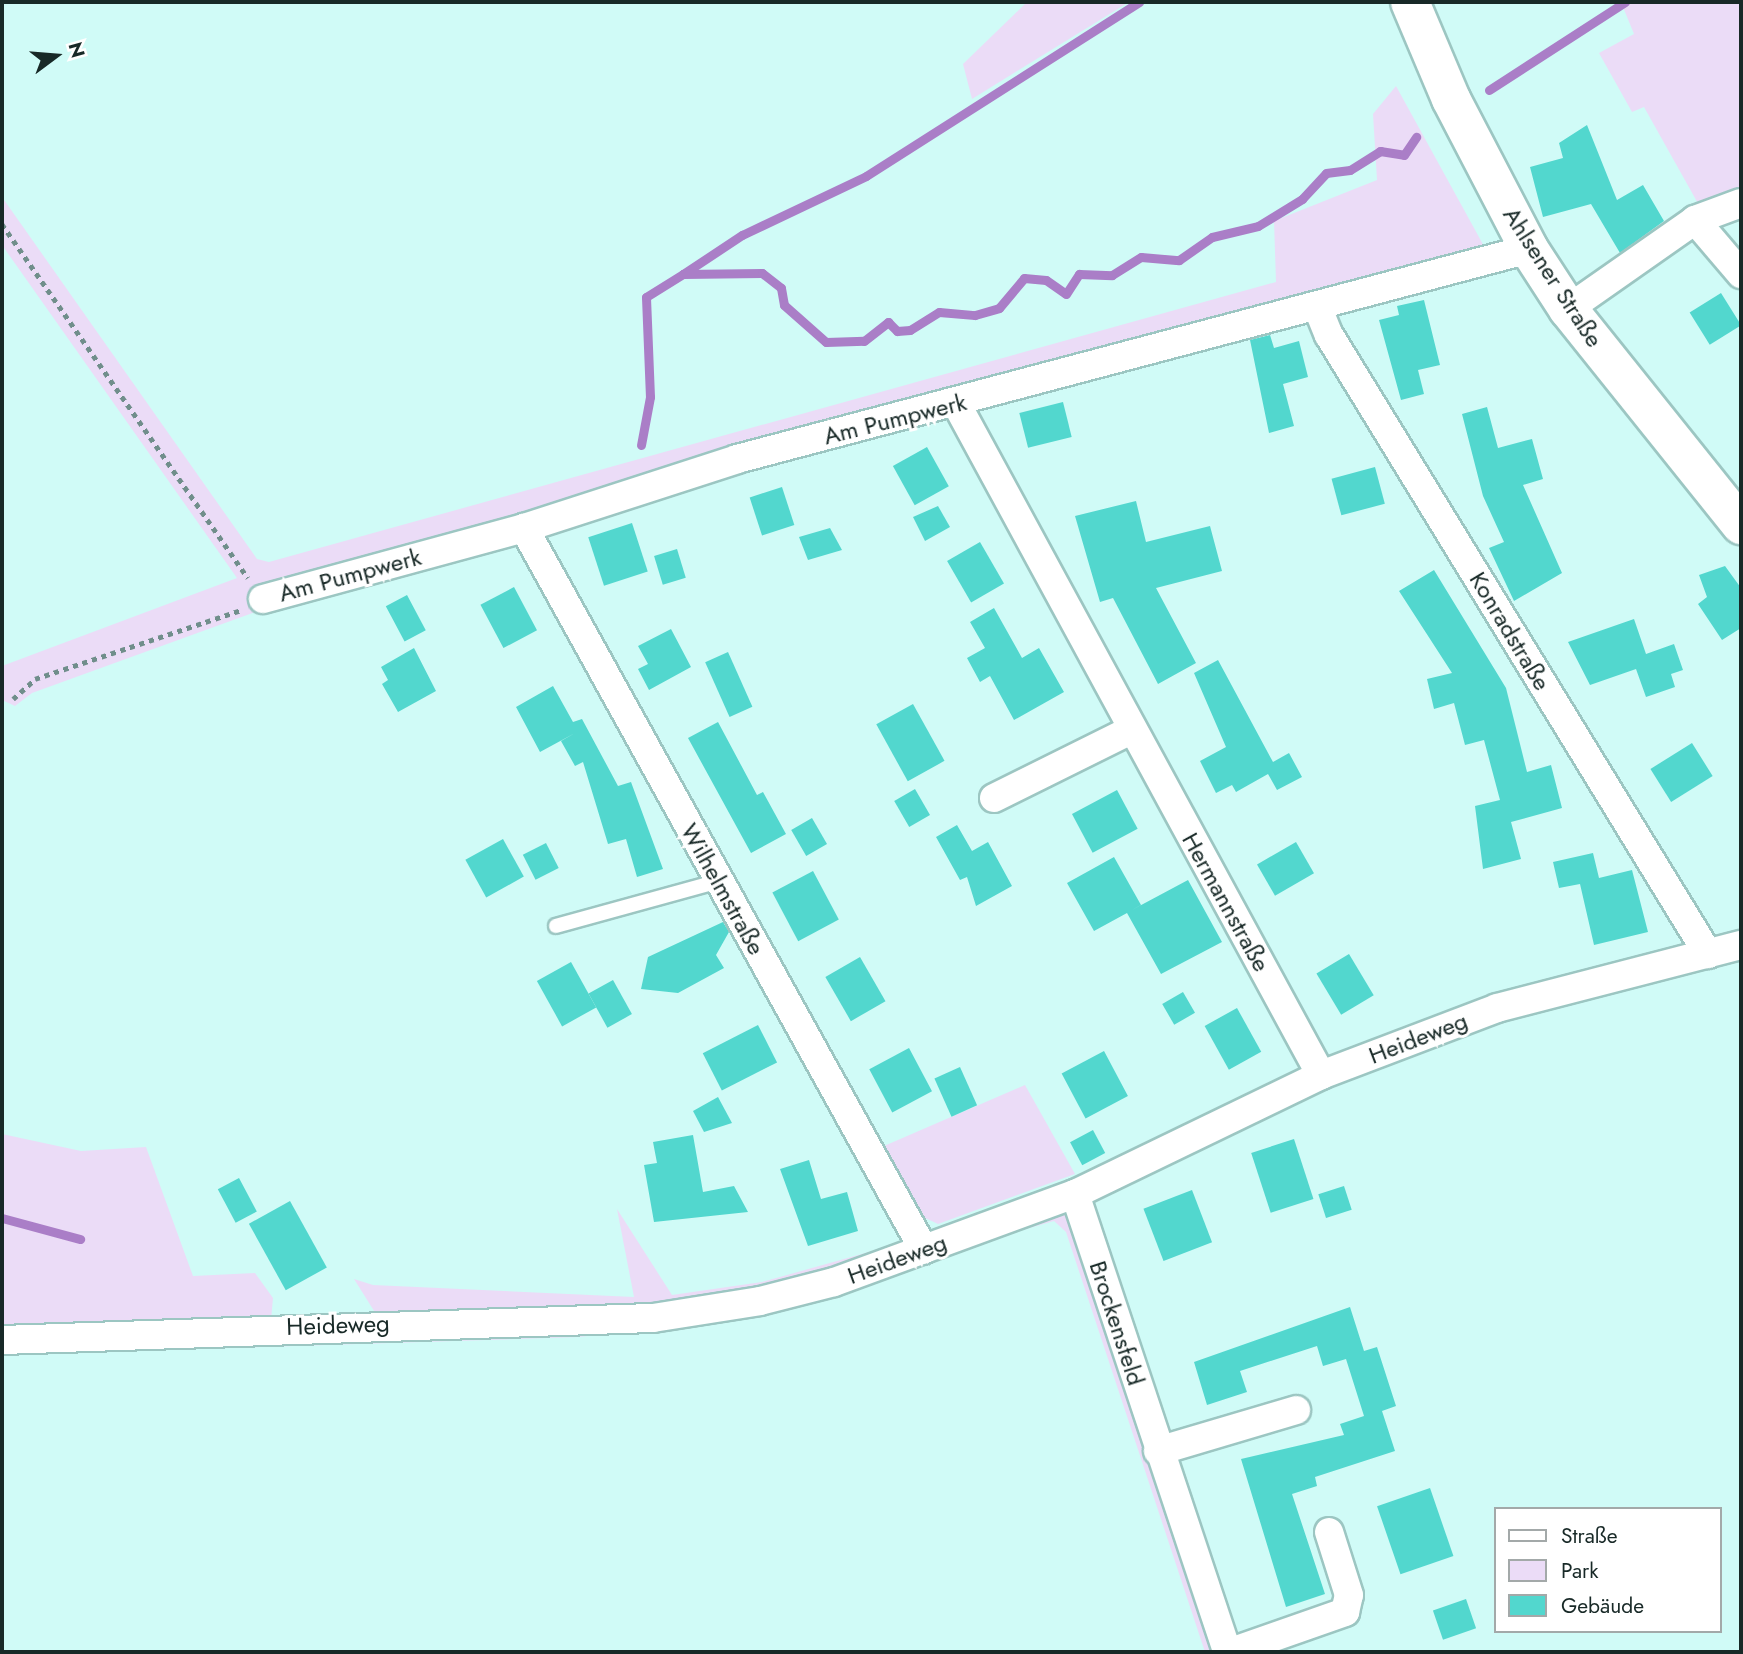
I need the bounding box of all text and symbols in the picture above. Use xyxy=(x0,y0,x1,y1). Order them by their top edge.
north arrow xyxy=(21,21,91,91)
text: N xyxy=(62,39,92,61)
street label: Ahlsener Straße xyxy=(1497,202,1609,352)
street label: Am Pumpwerk xyxy=(821,387,969,451)
street label: Am Pumpwerk xyxy=(276,542,424,608)
street label: Konradstraße xyxy=(1463,567,1557,695)
street label: Wilhelmstraße xyxy=(675,818,771,960)
street label: Hermannstraße xyxy=(1176,828,1276,976)
street label: Heideweg xyxy=(1365,1006,1471,1070)
street label: Heideweg xyxy=(843,1228,951,1290)
street label: Brockensfeld xyxy=(1083,1257,1151,1389)
street label: Heideweg xyxy=(286,1309,390,1341)
legend xyxy=(1494,1507,1722,1633)
text: Straße xyxy=(1561,1521,1618,1551)
text: Park xyxy=(1561,1556,1598,1586)
text: Gebäude xyxy=(1561,1591,1644,1621)

